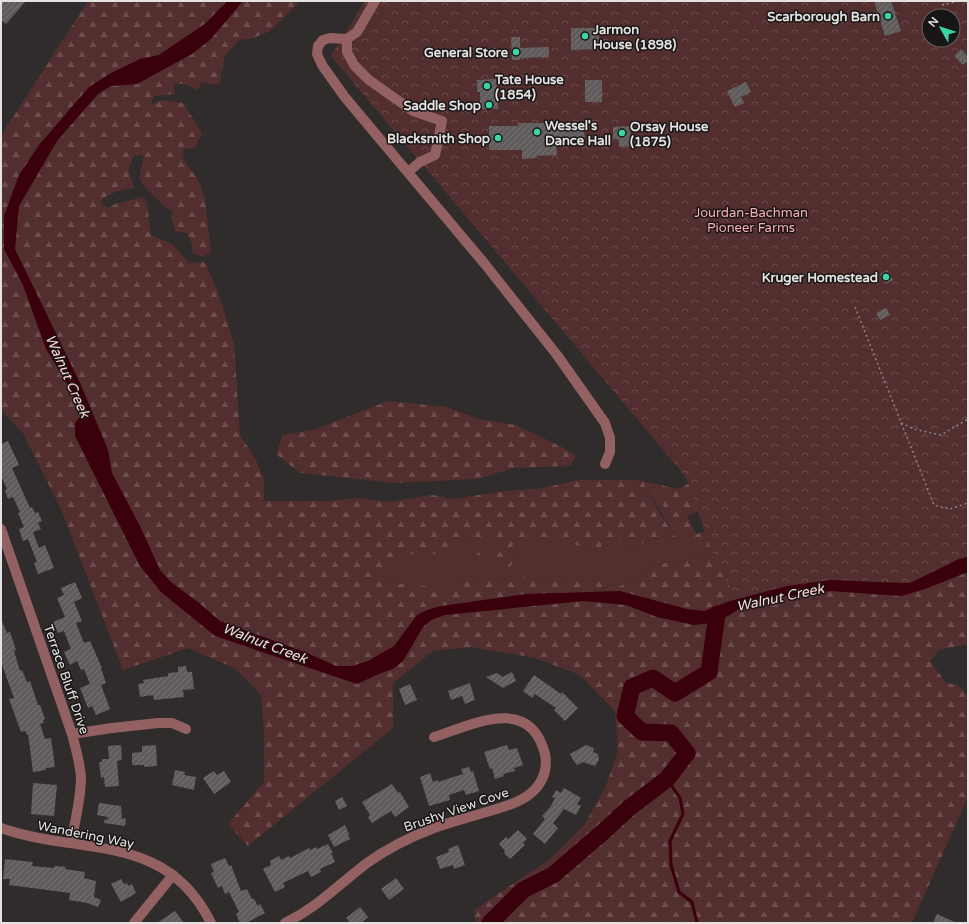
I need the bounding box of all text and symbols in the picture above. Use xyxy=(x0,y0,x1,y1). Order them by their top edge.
north arrow xyxy=(921,8,961,48)
place label: Scarborough Barn xyxy=(767,9,880,25)
marker: Scarborough Barn xyxy=(883,11,893,21)
text: N xyxy=(926,14,941,30)
place label: Jarmon House (1898) xyxy=(592,22,676,53)
marker: Jarmon House (1898) xyxy=(580,31,590,41)
place label: General Store xyxy=(424,45,509,61)
marker: General Store xyxy=(511,47,521,57)
place label: Tate House (1854) xyxy=(494,72,564,103)
marker: Tate House (1854) xyxy=(482,81,492,91)
place label: Saddle Shop xyxy=(403,98,481,114)
marker: Saddle Shop xyxy=(484,100,494,110)
place label: Wessel's Dance Hall xyxy=(545,118,611,149)
place label: Orsay House (1875) xyxy=(630,119,709,150)
marker: Wessel's Dance Hall xyxy=(532,127,542,137)
marker: Orsay House (1875) xyxy=(617,128,627,138)
place label: Blacksmith Shop xyxy=(387,131,490,147)
marker: Blacksmith Shop xyxy=(493,133,503,143)
park label: Jourdan-Bachman Pioneer Farms xyxy=(694,205,808,236)
place label: Kruger Homestead xyxy=(762,270,878,286)
marker: Kruger Homestead xyxy=(881,272,891,282)
water label: Walnut Creek xyxy=(42,332,94,422)
water label: Walnut Creek xyxy=(735,580,827,615)
water label: Walnut Creek xyxy=(220,620,311,668)
street label: Terrace Bluff Drive xyxy=(40,622,92,736)
street label: Brushy View Cove xyxy=(402,784,511,835)
street label: Wandering Way xyxy=(36,818,135,852)

